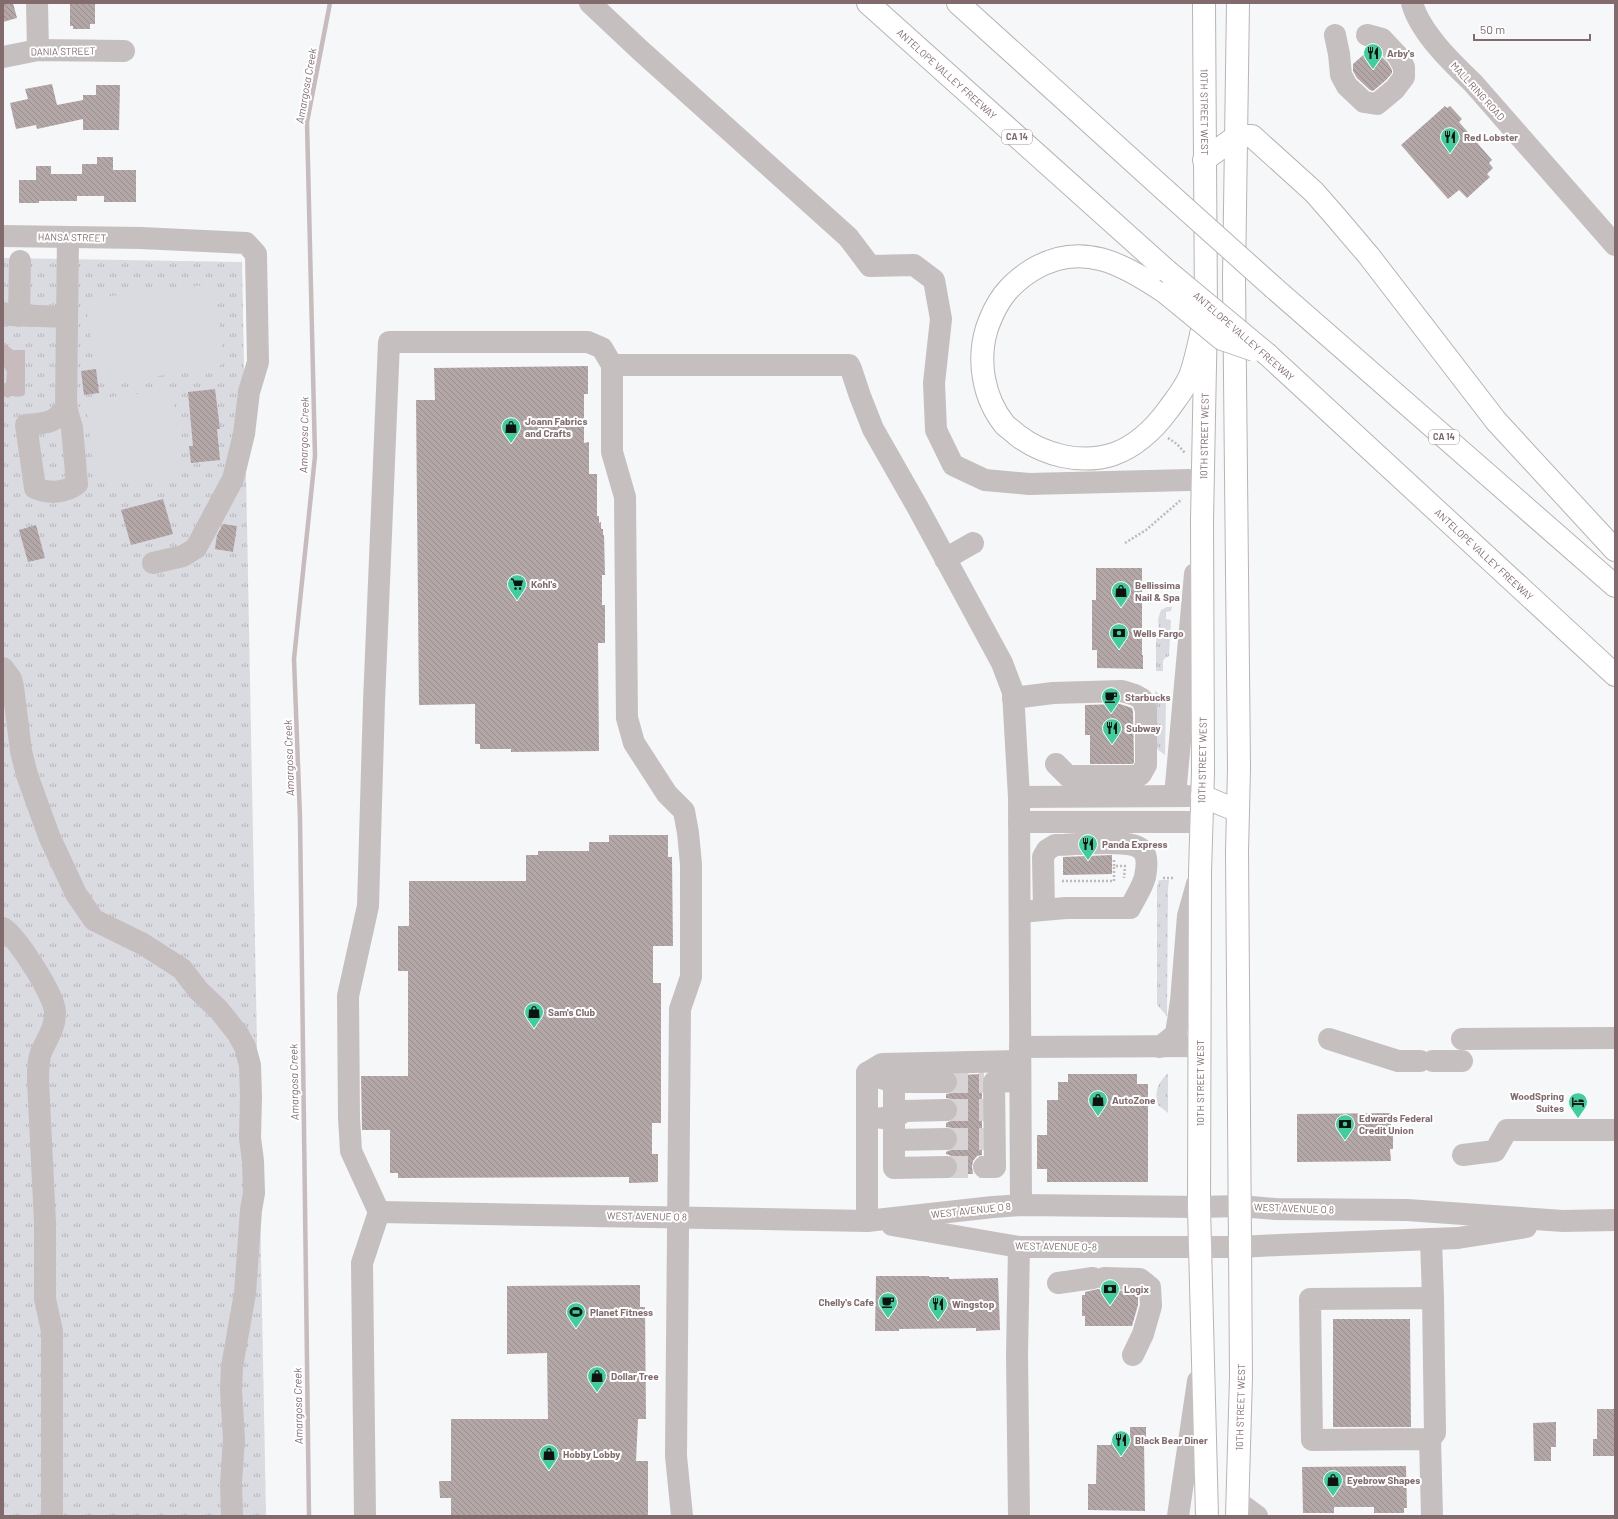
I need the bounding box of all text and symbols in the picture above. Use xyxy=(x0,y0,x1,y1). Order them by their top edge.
scale bar xyxy=(1474,16,1590,42)
text: 50 m xyxy=(1480,22,1505,36)
street label: ANTELOPE VALLEY FREEWAY xyxy=(895,26,999,122)
restaurant icon: Arby's xyxy=(1362,42,1384,70)
street label: DANIA STREET xyxy=(31,44,96,58)
water label: Amargosa Creek xyxy=(292,46,319,125)
place label: Arby's xyxy=(1387,47,1415,59)
street label: MALL RING ROAD xyxy=(1449,59,1507,123)
street label: 10TH STREET WEST xyxy=(1198,69,1211,156)
restaurant icon: Red Lobster xyxy=(1439,126,1461,154)
road number: CA 14 xyxy=(1002,130,1032,144)
place label: Red Lobster xyxy=(1464,131,1518,143)
street label: HANSA STREET xyxy=(38,230,107,244)
street label: ANTELOPE VALLEY FREEWAY xyxy=(1191,289,1297,383)
street label: 10TH STREET WEST xyxy=(1197,392,1211,479)
water label: Amargosa Creek xyxy=(296,396,311,473)
place label: Joann Fabrics and Crafts xyxy=(525,415,587,439)
shop icon: Joann Fabrics and Crafts xyxy=(500,416,522,444)
road number: CA 14 xyxy=(1429,430,1459,444)
street label: ANTELOPE VALLEY FREEWAY xyxy=(1432,506,1536,603)
supermarket icon: Kohl's xyxy=(506,573,528,601)
place label: Kohl's xyxy=(531,578,557,590)
place label: Bellissima Nail & Spa xyxy=(1135,579,1180,603)
shop icon: Bellissima Nail & Spa xyxy=(1110,580,1132,608)
bank icon: Wells Fargo xyxy=(1108,622,1130,650)
place label: Wells Fargo xyxy=(1133,627,1184,639)
cafe icon: Starbucks xyxy=(1100,686,1122,714)
place label: Starbucks xyxy=(1125,691,1171,703)
street label: 10TH STREET WEST xyxy=(1195,716,1209,803)
restaurant icon: Subway xyxy=(1101,717,1123,745)
water label: Amargosa Creek xyxy=(281,719,296,796)
place label: Subway xyxy=(1126,722,1161,734)
restaurant icon: Panda Express xyxy=(1077,833,1099,861)
place label: Panda Express xyxy=(1102,838,1168,850)
shop icon: Sam's Club xyxy=(523,1001,545,1029)
place label: Sam's Club xyxy=(548,1006,596,1018)
street label: 10TH STREET WEST xyxy=(1194,1039,1206,1126)
water label: Amargosa Creek xyxy=(286,1043,301,1120)
shop icon: AutoZone xyxy=(1087,1089,1109,1117)
place label: WoodSpring Suites xyxy=(1510,1090,1564,1114)
hotel icon: WoodSpring Suites xyxy=(1567,1091,1589,1119)
place label: AutoZone xyxy=(1112,1094,1156,1106)
place label: Edwards Federal Credit Union xyxy=(1359,1112,1433,1136)
bank icon: Edwards Federal Credit Union xyxy=(1334,1113,1356,1141)
street label: WEST AVENUE O 8 xyxy=(931,1200,1011,1220)
street label: WEST AVENUE O 8 xyxy=(1254,1201,1334,1215)
street label: WEST AVENUE O 8 xyxy=(607,1209,687,1223)
street label: WEST AVENUE O-8 xyxy=(1015,1239,1097,1253)
bank icon: Logix xyxy=(1099,1278,1121,1306)
place label: Logix xyxy=(1124,1283,1149,1295)
cafe icon: Chelly's Cafe xyxy=(877,1291,899,1319)
restaurant icon: Wingstop xyxy=(927,1293,949,1321)
place label: Chelly's Cafe xyxy=(818,1296,875,1308)
place label: Wingstop xyxy=(952,1298,995,1310)
sports icon: Planet Fitness xyxy=(565,1301,587,1329)
place label: Planet Fitness xyxy=(590,1306,653,1318)
street label: 10TH STREET WEST xyxy=(1233,1363,1247,1451)
shop icon: Dollar Tree xyxy=(586,1365,608,1393)
water label: Amargosa Creek xyxy=(290,1367,305,1444)
place label: Dollar Tree xyxy=(611,1370,659,1382)
restaurant icon: Black Bear Diner xyxy=(1110,1429,1132,1457)
place label: Black Bear Diner xyxy=(1135,1434,1208,1446)
shop icon: Hobby Lobby xyxy=(538,1443,560,1471)
place label: Hobby Lobby xyxy=(563,1448,620,1460)
shop icon: Eyebrow Shapes xyxy=(1322,1469,1344,1497)
place label: Eyebrow Shapes xyxy=(1347,1474,1420,1486)

